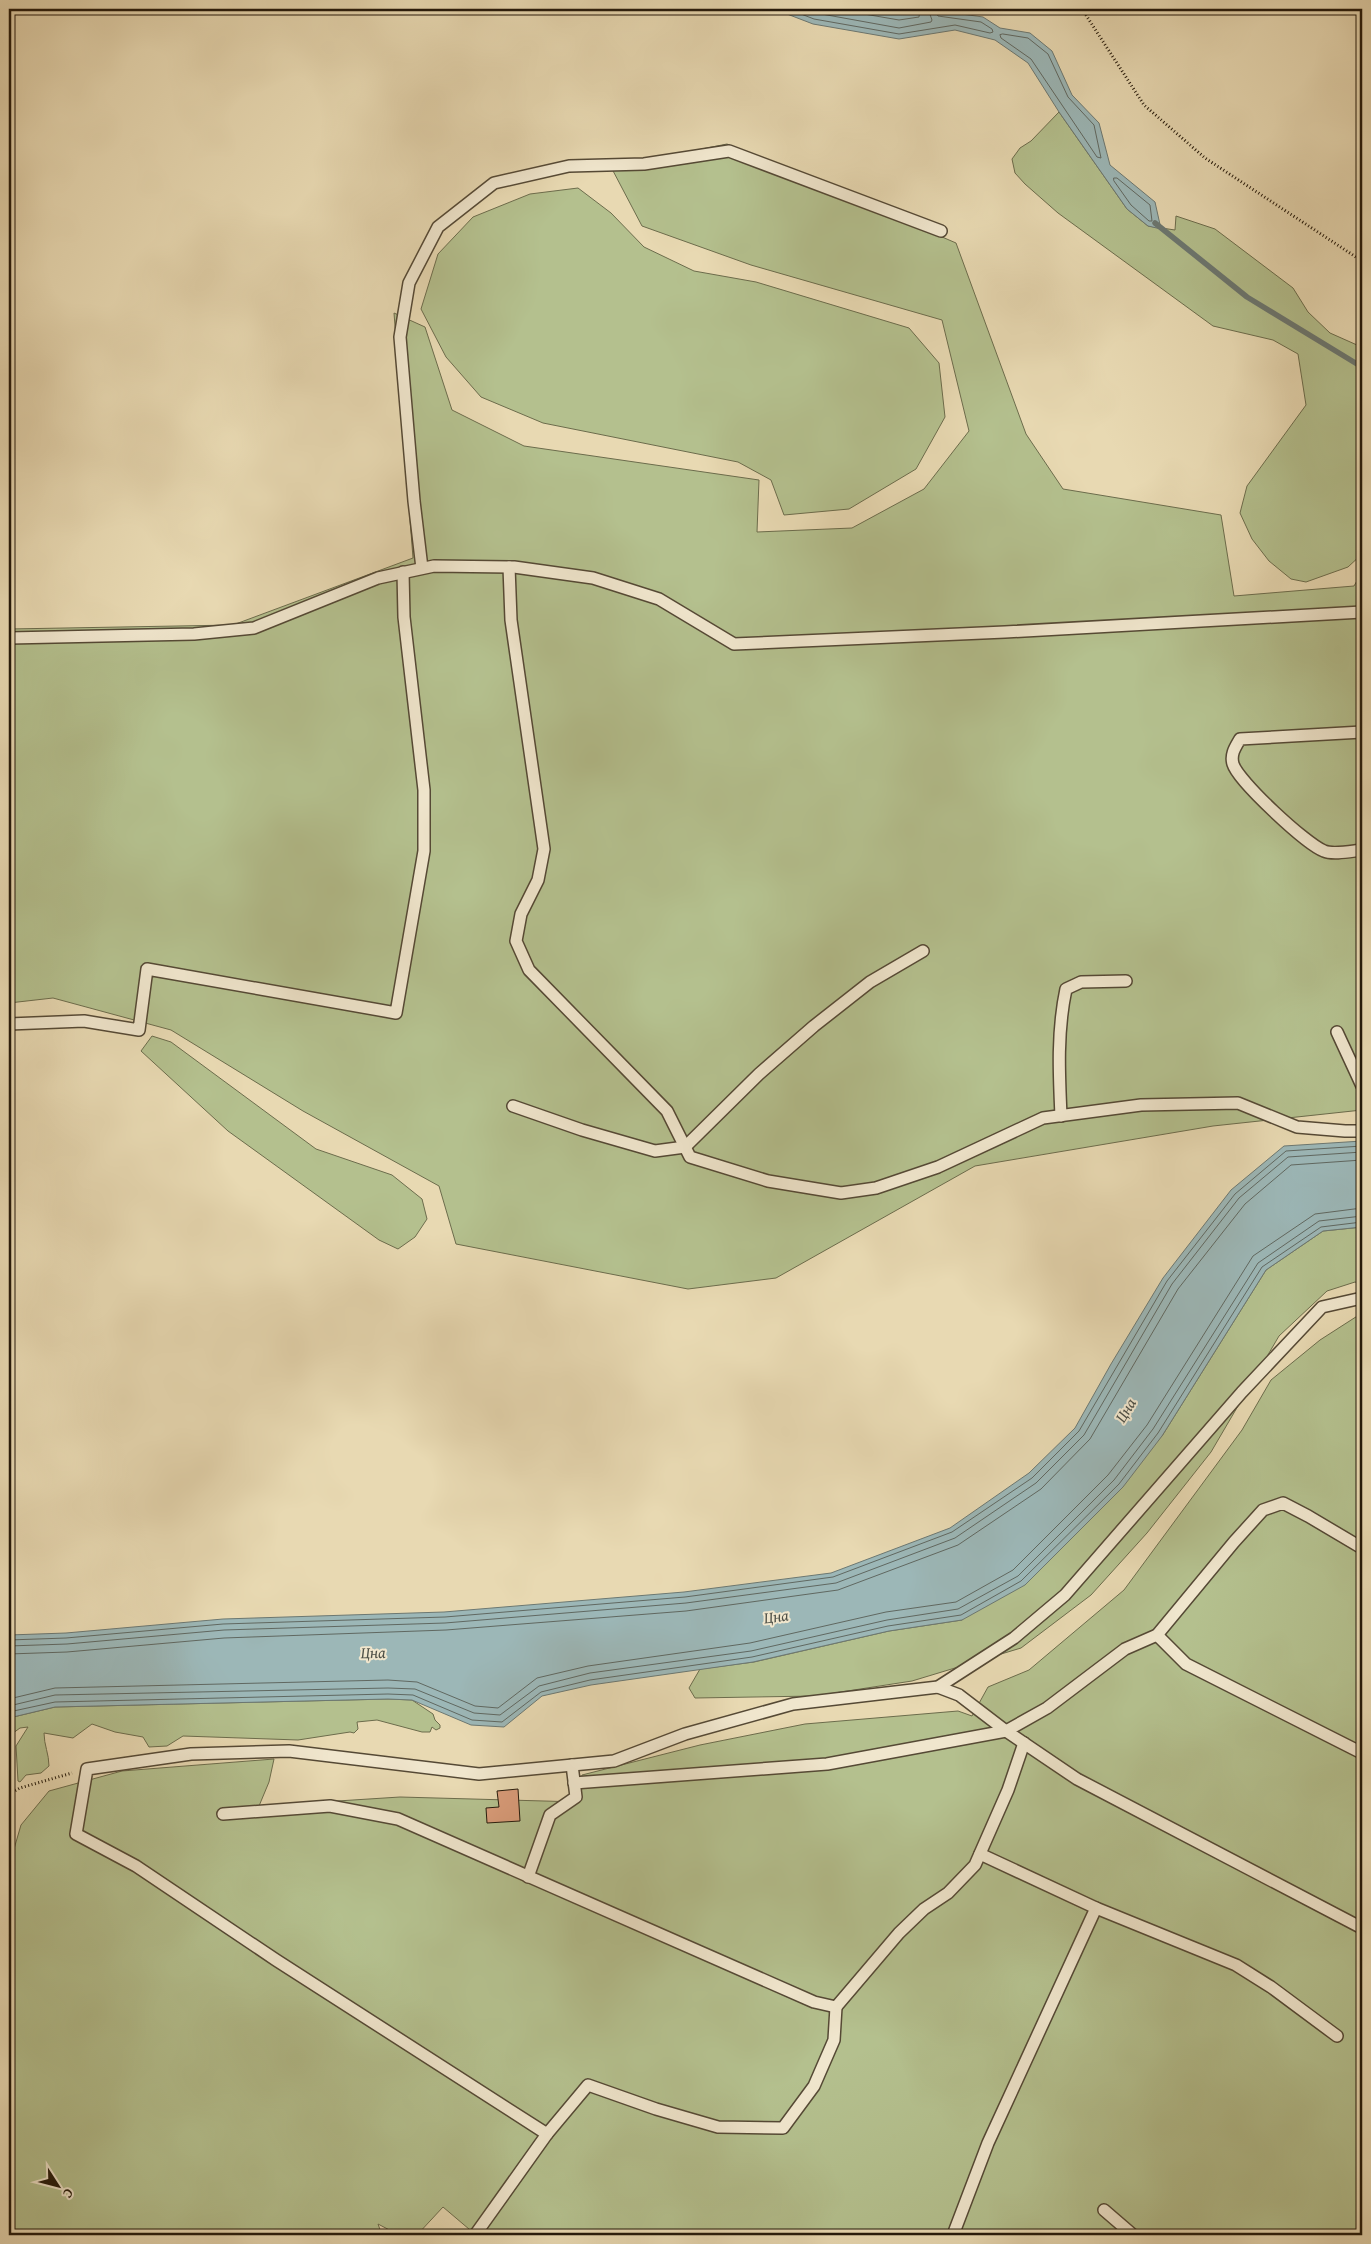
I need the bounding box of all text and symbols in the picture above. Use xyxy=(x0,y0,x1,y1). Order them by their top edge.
water label: Цна xyxy=(1108,1393,1142,1427)
water label: Цна xyxy=(762,1602,790,1629)
water label: Цна xyxy=(360,1640,386,1664)
north arrow xyxy=(32,2162,82,2212)
text: С xyxy=(58,2185,79,2203)

